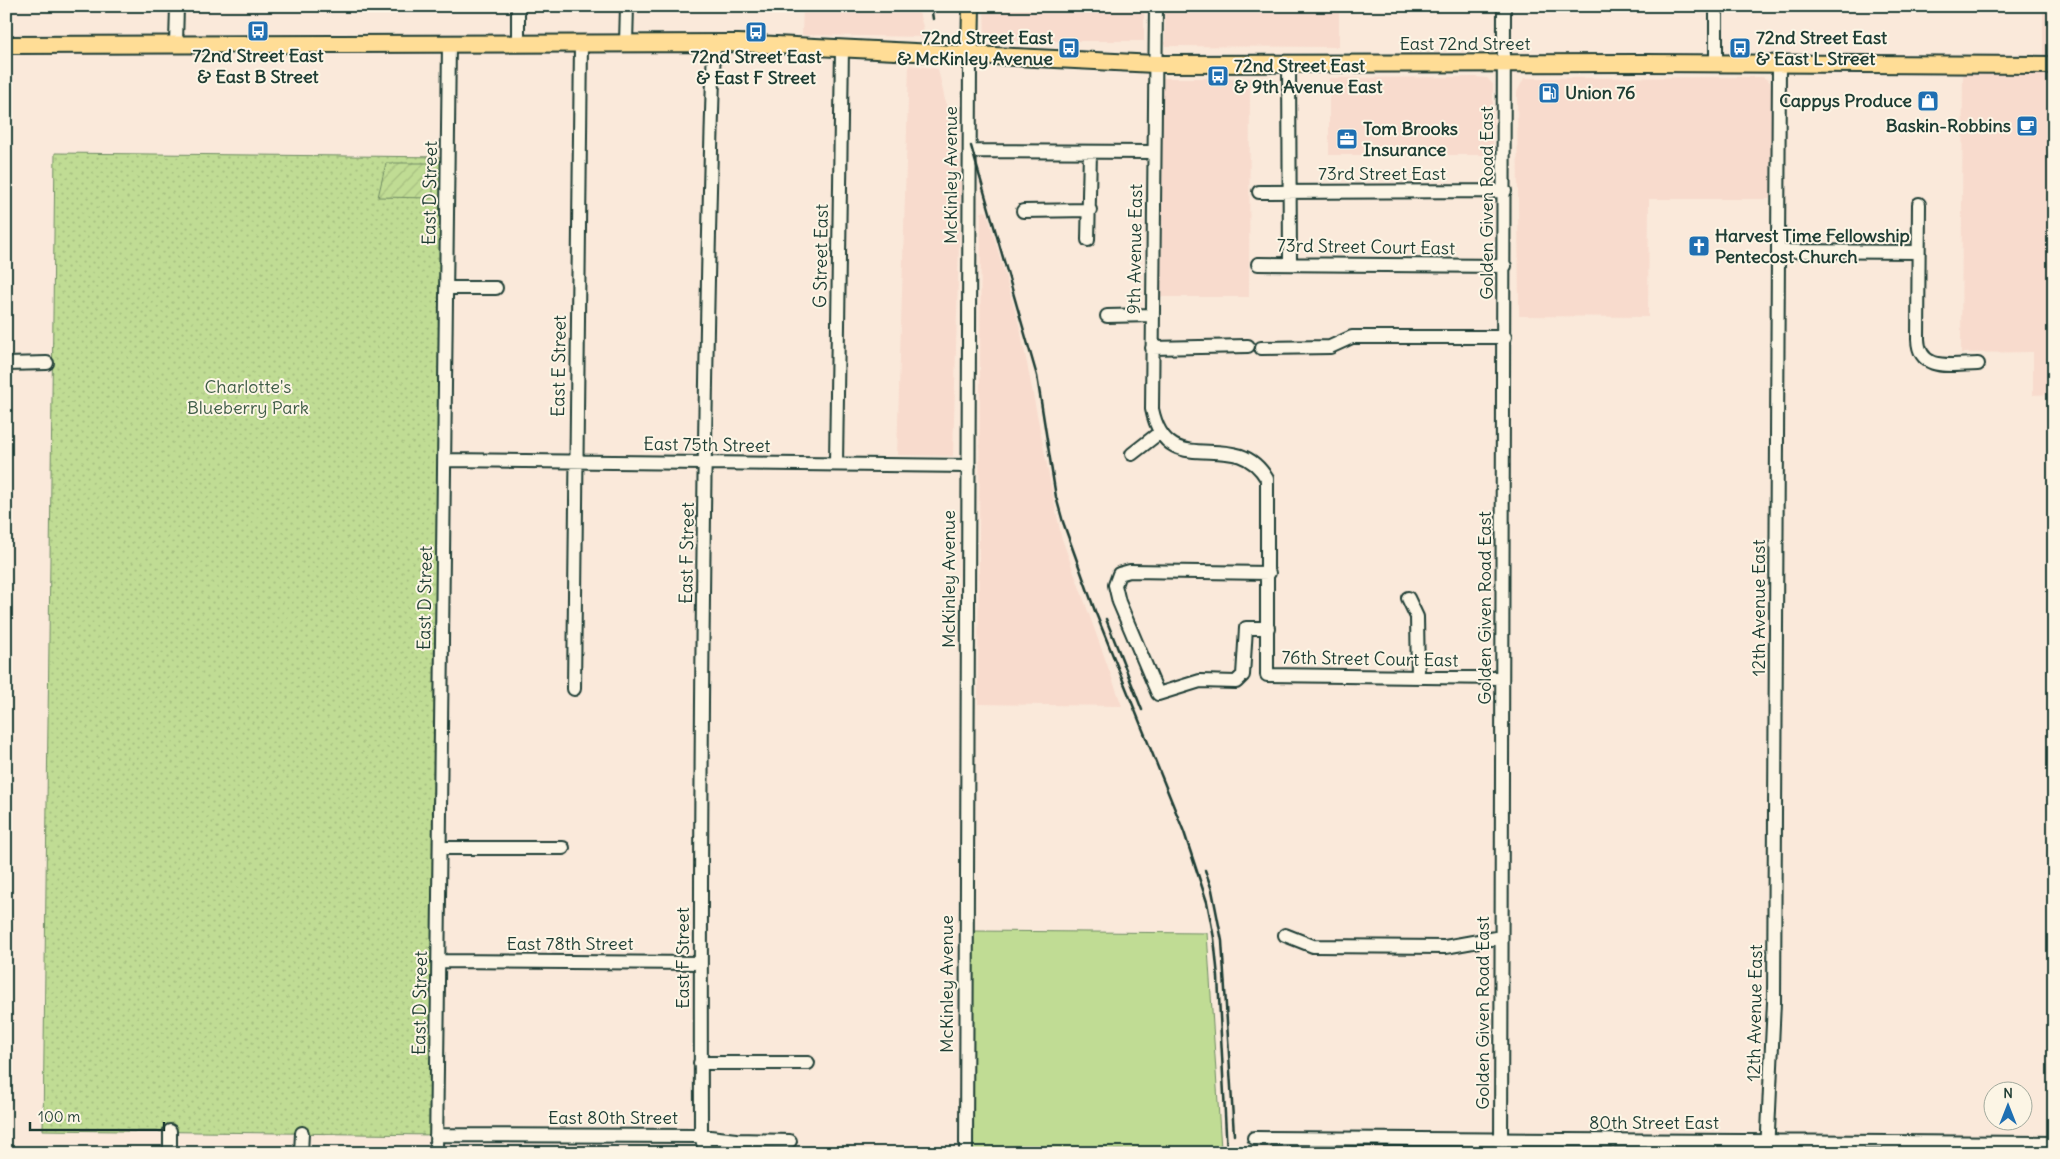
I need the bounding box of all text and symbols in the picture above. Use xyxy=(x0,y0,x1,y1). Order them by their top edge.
bus stop icon: 72nd Street East & East B Street xyxy=(246,19,270,43)
bus stop icon: 72nd Street East & East F Street xyxy=(744,20,768,44)
place label: 72nd Street East & McKinley Avenue xyxy=(897,26,1054,70)
place label: 72nd Street East & East L Street xyxy=(1756,26,1888,70)
street label: East 72nd Street xyxy=(1399,32,1531,55)
bus stop icon: 72nd Street East & McKinley Avenue xyxy=(1057,36,1081,60)
bus stop icon: 72nd Street East & East L Street xyxy=(1728,36,1752,60)
place label: 72nd Street East & East B Street xyxy=(192,44,325,88)
place label: 72nd Street East & East F Street xyxy=(690,45,823,89)
place label: 72nd Street East & 9th Avenue East xyxy=(1234,54,1384,98)
bus stop icon: 72nd Street East & 9th Avenue East xyxy=(1206,64,1230,88)
fuel station icon: Union 76 xyxy=(1537,81,1561,105)
place label: Union 76 xyxy=(1565,81,1635,104)
place label: Cappys Produce xyxy=(1779,89,1912,112)
shop icon: Cappys Produce xyxy=(1916,89,1940,113)
street label: McKinley Avenue xyxy=(939,106,962,244)
street label: Golden Given Road East xyxy=(1475,106,1498,300)
place label: Baskin-Robbins xyxy=(1886,114,2011,137)
cafe icon: Baskin-Robbins xyxy=(2015,114,2039,138)
place label: Tom Brooks Insurance xyxy=(1363,117,1458,161)
office icon: Tom Brooks Insurance xyxy=(1335,127,1359,151)
street label: East D Street xyxy=(417,141,442,245)
street label: 73rd Street East xyxy=(1318,162,1446,185)
street label: 9th Avenue East xyxy=(1122,184,1147,314)
street label: G Street East xyxy=(808,204,833,308)
place label: Harvest Time Fellowship Pentecost Church xyxy=(1715,224,1910,268)
street label: 73rd Street Court East xyxy=(1277,233,1455,260)
church icon: Harvest Time Fellowship Pentecost Church xyxy=(1687,234,1711,258)
street label: East E Street xyxy=(546,315,571,417)
park label: Charlotte's Blueberry Park xyxy=(187,375,309,419)
street label: East 75th Street xyxy=(643,432,771,457)
street label: East F Street xyxy=(674,502,699,604)
street label: McKinley Avenue xyxy=(937,510,960,648)
street label: Golden Given Road East xyxy=(1473,511,1496,705)
street label: 12th Avenue East xyxy=(1747,539,1770,677)
street label: East D Street xyxy=(412,546,437,650)
street label: 76th Street Court East xyxy=(1281,645,1459,672)
street label: East F Street xyxy=(671,907,694,1009)
street label: McKinley Avenue xyxy=(935,915,958,1053)
street label: Golden Given Road East xyxy=(1471,916,1494,1110)
street label: East 78th Street xyxy=(506,932,634,955)
street label: 12th Avenue East xyxy=(1742,944,1767,1082)
street label: East D Street xyxy=(407,951,432,1055)
north arrow xyxy=(1982,1082,2032,1132)
text: N xyxy=(2003,1084,2013,1102)
scale bar xyxy=(30,1099,164,1131)
street label: East 80th Street xyxy=(548,1106,678,1129)
text: 100 m xyxy=(38,1107,80,1126)
street label: 80th Street East xyxy=(1589,1111,1719,1134)

